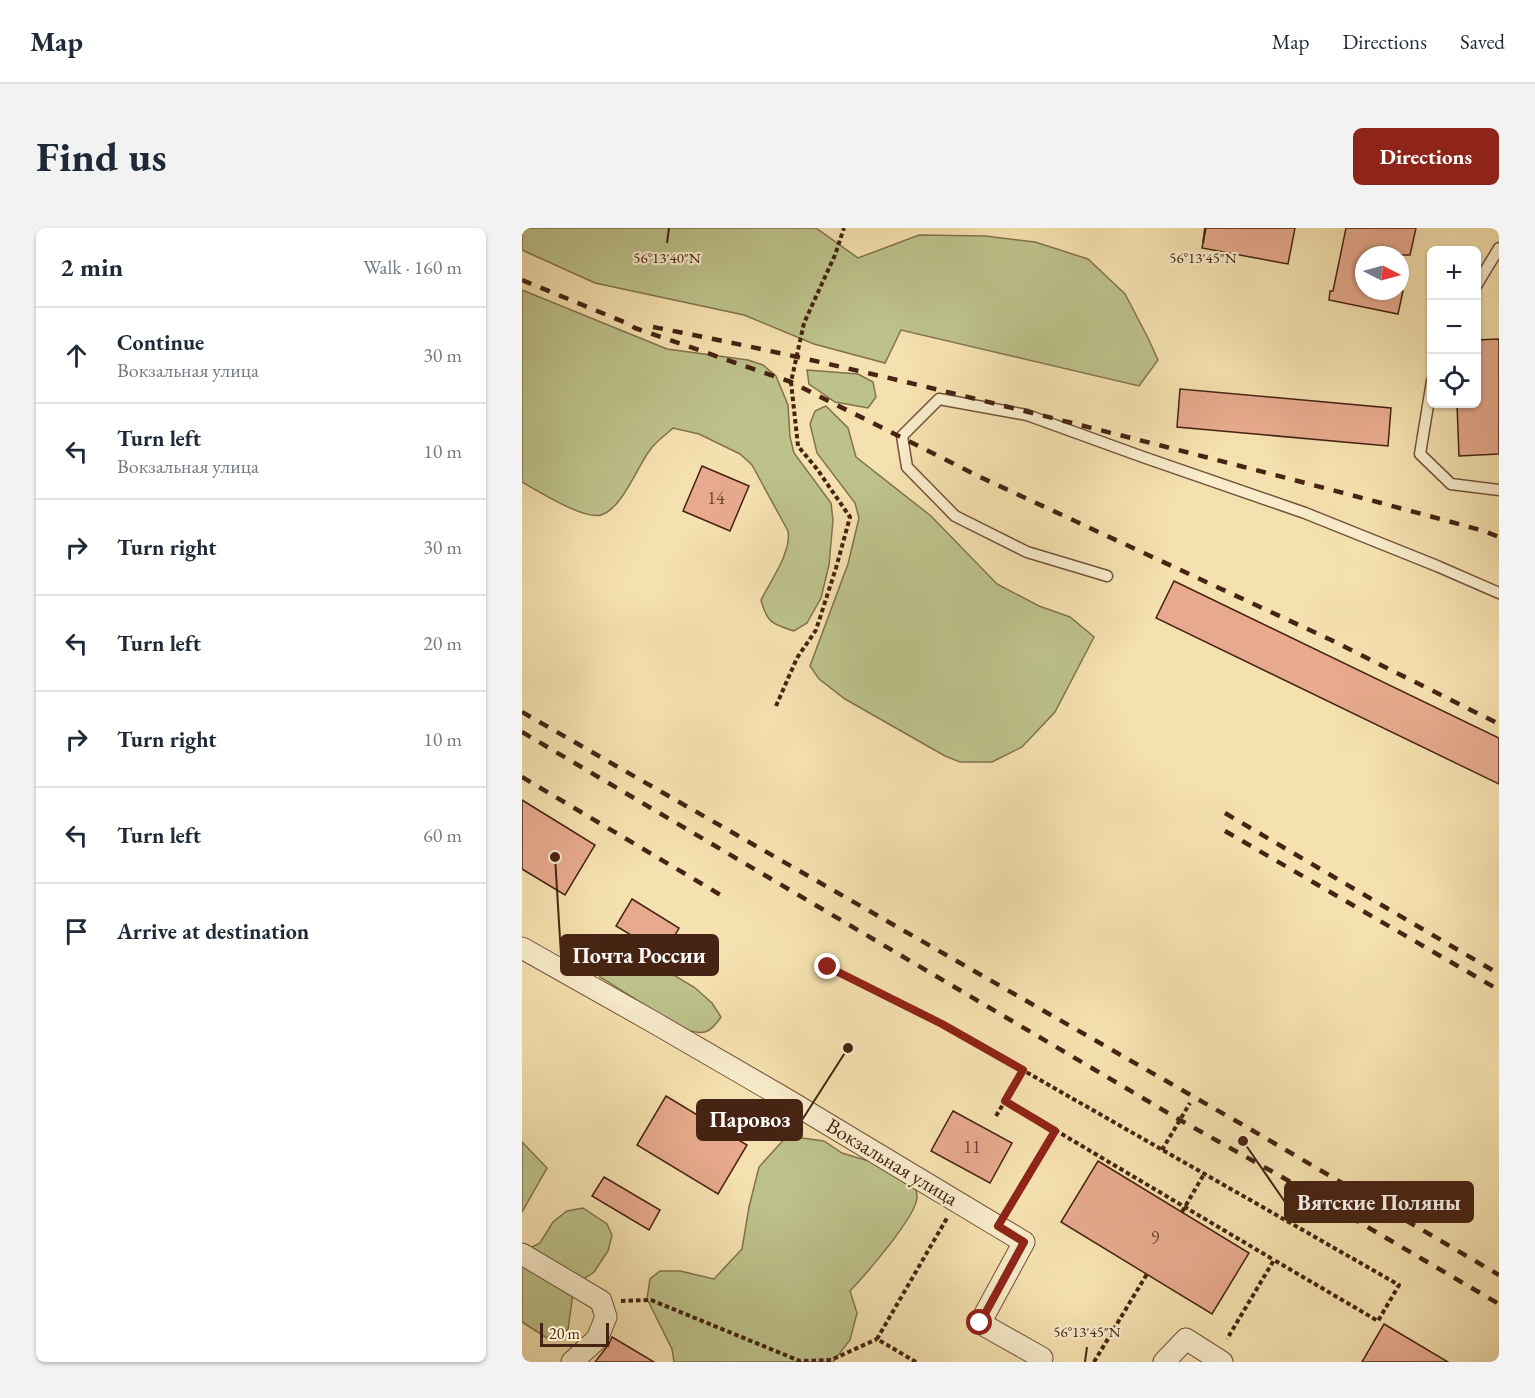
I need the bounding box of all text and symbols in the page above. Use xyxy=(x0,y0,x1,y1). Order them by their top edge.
text: Map xyxy=(30,23,83,59)
text: Map xyxy=(1272,28,1309,55)
text: Directions xyxy=(1342,28,1427,55)
text: Saved xyxy=(1460,28,1505,55)
button: Directions xyxy=(1353,128,1499,185)
text: Find us xyxy=(36,129,167,184)
north arrow xyxy=(1355,246,1409,300)
map controls xyxy=(1427,246,1481,408)
button: + xyxy=(1427,246,1481,300)
text: 56°13'40"N xyxy=(633,248,701,267)
text: 56°13'45"N xyxy=(1169,248,1237,267)
text: 2 min xyxy=(60,250,123,284)
text: Walk · 160 m xyxy=(363,254,462,280)
button: − xyxy=(1427,300,1481,354)
text: Continue xyxy=(117,328,204,357)
icon: ahead xyxy=(60,339,93,372)
text: 30 m xyxy=(423,342,462,368)
button: locate xyxy=(1427,354,1481,408)
text: Вокзальная улица xyxy=(117,357,259,383)
text: Turn left xyxy=(117,424,201,453)
icon: left xyxy=(60,435,93,468)
text: 10 m xyxy=(423,438,462,464)
text: Вокзальная улица xyxy=(117,453,259,479)
house number: 14 xyxy=(707,486,725,509)
icon: right xyxy=(60,531,93,564)
text: Turn right xyxy=(117,533,216,562)
text: 30 m xyxy=(423,534,462,560)
icon: left xyxy=(60,627,93,660)
text: Turn left xyxy=(117,629,201,658)
text: 20 m xyxy=(423,630,462,656)
icon: right xyxy=(60,723,93,756)
text: Turn right xyxy=(117,725,216,754)
text: 10 m xyxy=(423,726,462,752)
icon: left xyxy=(60,819,93,852)
text: Turn left xyxy=(117,821,201,850)
text: 60 m xyxy=(423,822,462,848)
icon: arrive xyxy=(60,915,93,948)
text: Arrive at destination xyxy=(117,917,309,946)
callout: Почта России xyxy=(561,935,718,975)
text: Почта России xyxy=(572,941,706,970)
route end xyxy=(814,953,840,979)
callout: Паровоз xyxy=(697,1100,802,1140)
text: Паровоз xyxy=(709,1105,791,1134)
street label: Вокзальная улица xyxy=(821,1112,964,1212)
house number: 11 xyxy=(963,1135,981,1158)
callout: Вятские Поляны xyxy=(1285,1182,1473,1222)
text: Вятские Поляны xyxy=(1297,1188,1461,1217)
house number: 9 xyxy=(1151,1226,1160,1249)
route start xyxy=(966,1309,992,1335)
scale bar xyxy=(540,1320,609,1348)
text: 56°13'45"N xyxy=(1053,1322,1121,1341)
text: 20 m xyxy=(549,1323,580,1344)

